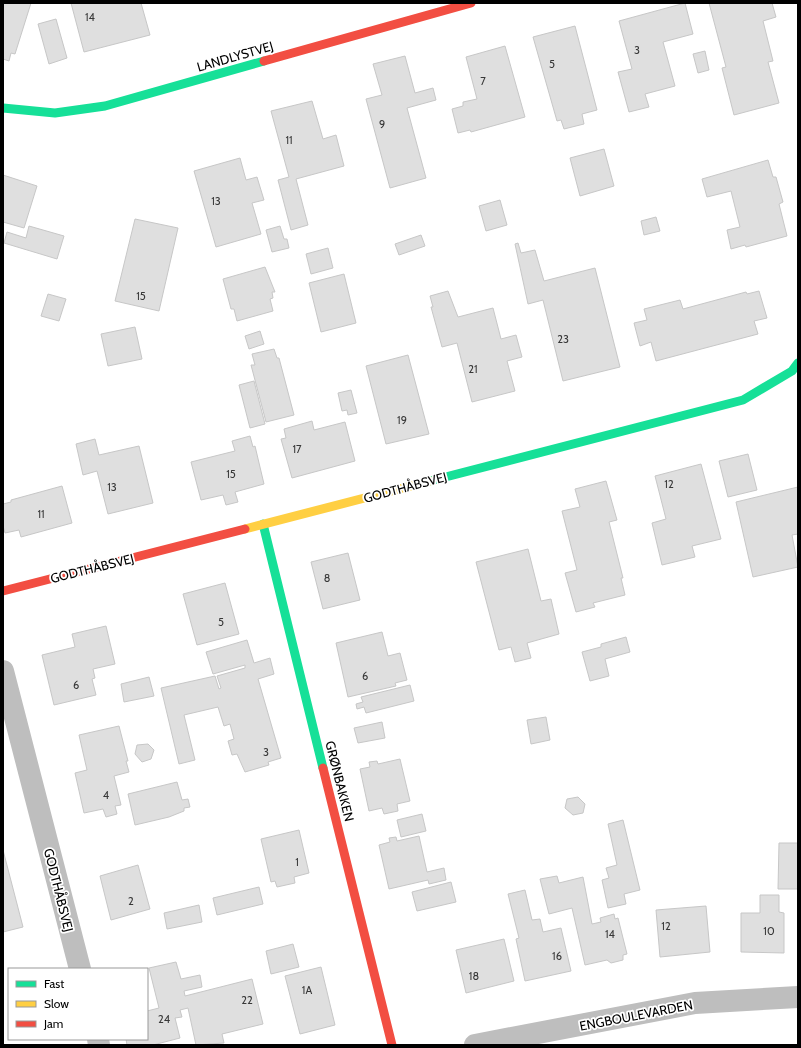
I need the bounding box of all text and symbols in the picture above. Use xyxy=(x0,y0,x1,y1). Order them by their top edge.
house number: 14 xyxy=(85,10,96,24)
street label: LANDLYSTVEJ xyxy=(195,37,275,75)
house number: 3 xyxy=(634,43,640,57)
house number: 5 xyxy=(549,57,555,71)
house number: 7 xyxy=(480,74,486,88)
house number: 9 xyxy=(379,117,385,131)
house number: 11 xyxy=(285,133,293,147)
house number: 13 xyxy=(211,194,221,208)
house number: 15 xyxy=(136,289,146,303)
house number: 23 xyxy=(557,332,569,346)
house number: 21 xyxy=(468,362,478,376)
house number: 19 xyxy=(397,413,407,427)
house number: 17 xyxy=(292,442,302,456)
house number: 15 xyxy=(226,467,236,481)
street label: GODTHÅBSVEJ xyxy=(361,467,448,506)
house number: 12 xyxy=(664,477,674,491)
house number: 13 xyxy=(107,480,117,494)
house number: 11 xyxy=(37,507,45,521)
street label: GODTHÅBSVEJ xyxy=(48,549,136,586)
house number: 8 xyxy=(324,571,330,585)
house number: 5 xyxy=(218,615,224,629)
house number: 6 xyxy=(362,669,368,683)
house number: 6 xyxy=(73,678,79,692)
street label: GRØNBAKKEN xyxy=(322,739,358,823)
house number: 3 xyxy=(263,745,269,759)
house number: 4 xyxy=(103,788,110,802)
street label: GODTHÅBSVEJ xyxy=(41,846,78,934)
house number: 1 xyxy=(295,855,299,869)
house number: 2 xyxy=(128,894,134,908)
house number: 12 xyxy=(661,919,671,933)
house number: 10 xyxy=(763,924,775,938)
house number: 14 xyxy=(605,927,616,941)
house number: 16 xyxy=(552,949,562,963)
legend xyxy=(8,968,148,1040)
house number: 18 xyxy=(469,969,479,983)
text: Fast xyxy=(44,976,64,991)
house number: 1A xyxy=(302,983,312,997)
house number: 22 xyxy=(241,993,253,1007)
text: Slow xyxy=(44,996,69,1011)
street label: ENGBOULEVARDEN xyxy=(578,996,694,1034)
house number: 24 xyxy=(158,1012,171,1026)
text: Jam xyxy=(43,1016,63,1031)

